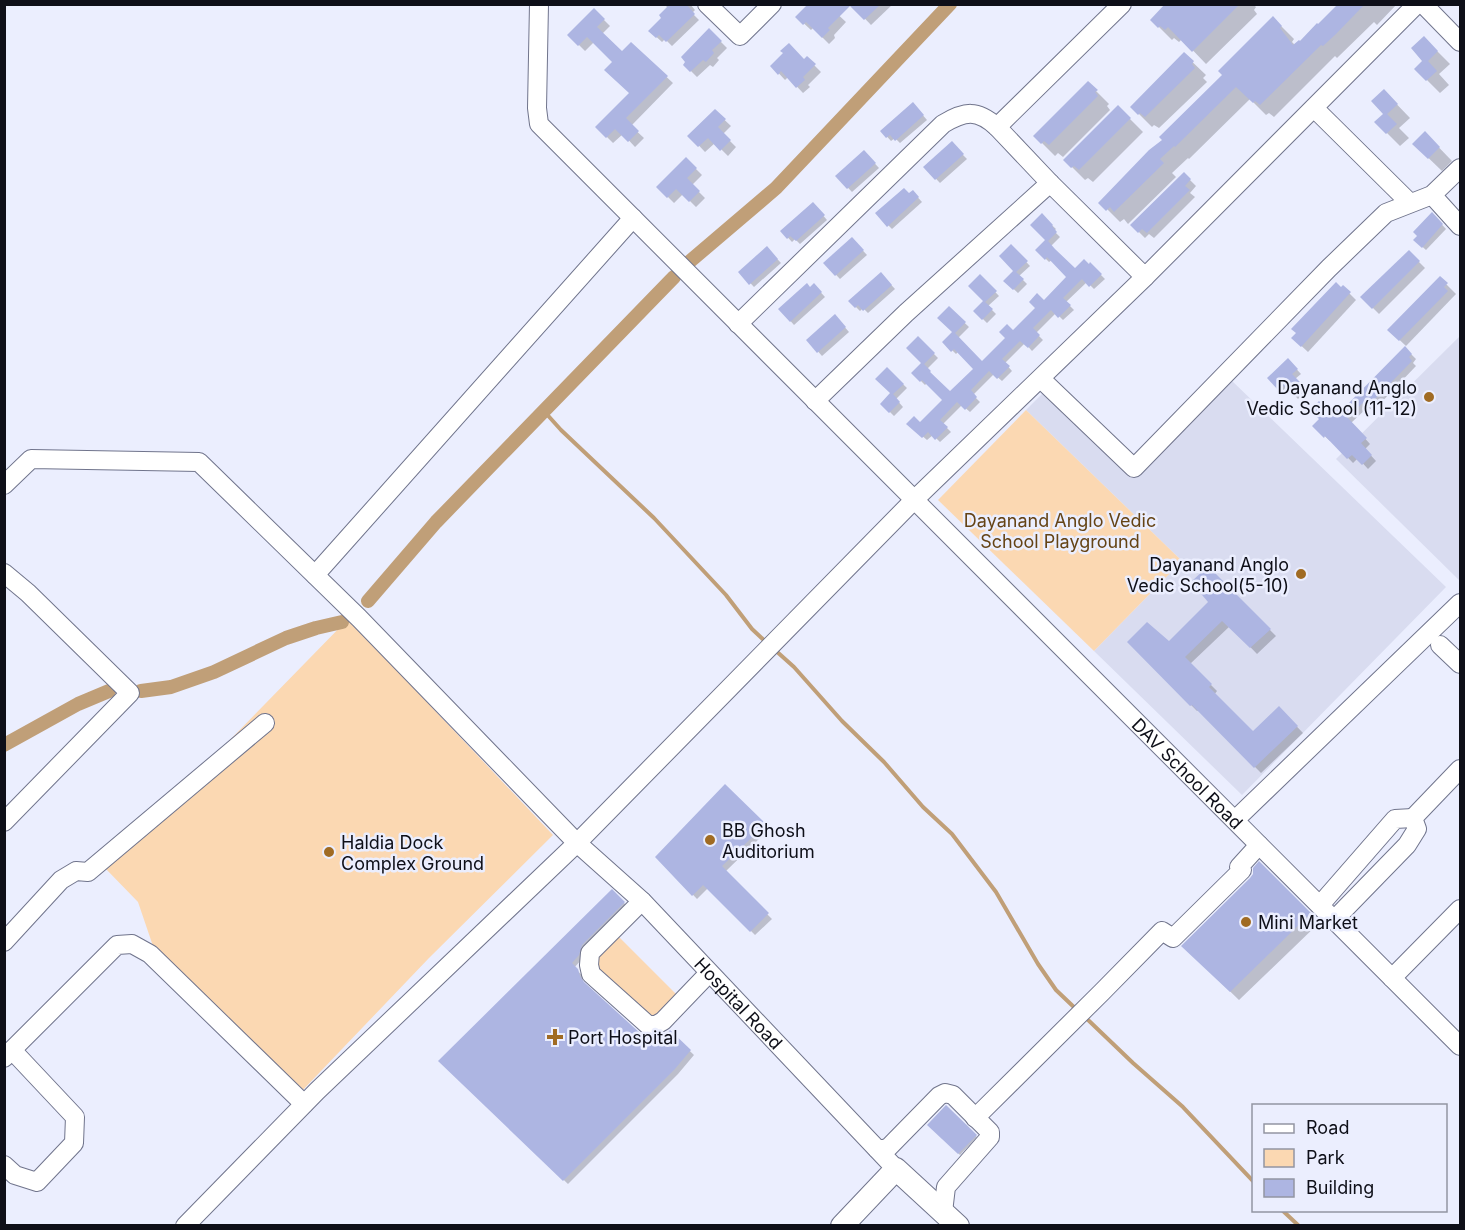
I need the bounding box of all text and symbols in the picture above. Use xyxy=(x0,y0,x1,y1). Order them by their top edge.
place label: Dayanand Anglo Vedic School (11-12) xyxy=(1246,377,1417,419)
marker: Dayanand Anglo Vedic School (11-12) xyxy=(1422,390,1436,404)
park label: Dayanand Anglo Vedic School Playground xyxy=(964,510,1156,552)
place label: Dayanand Anglo Vedic School(5-10) xyxy=(1127,554,1289,596)
marker: Dayanand Anglo Vedic School(5-10) xyxy=(1294,567,1308,581)
street label: DAV School Road xyxy=(1128,714,1247,833)
place label: BB Ghosh Auditorium xyxy=(722,820,815,862)
place label: Haldia Dock Complex Ground xyxy=(341,832,484,874)
marker: BB Ghosh Auditorium xyxy=(703,833,717,847)
marker: Haldia Dock Complex Ground xyxy=(322,845,336,859)
place label: Mini Market xyxy=(1258,912,1358,933)
marker: Mini Market xyxy=(1239,915,1253,929)
street label: Hospital Road xyxy=(691,953,787,1053)
place label: Port Hospital xyxy=(568,1027,678,1048)
marker: Port Hospital xyxy=(546,1028,564,1046)
legend xyxy=(1252,1104,1447,1212)
text: Road xyxy=(1306,1117,1349,1138)
text: Park xyxy=(1306,1147,1345,1168)
text: Building xyxy=(1306,1177,1374,1198)

